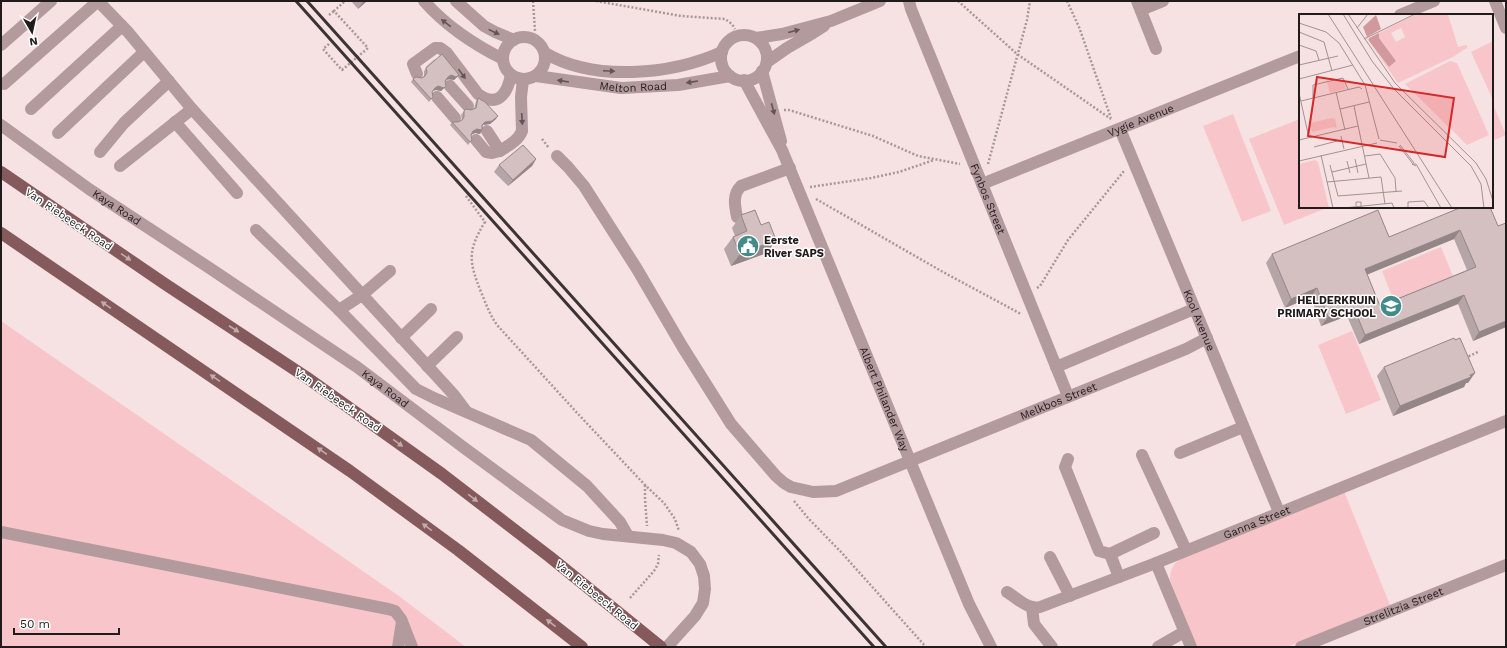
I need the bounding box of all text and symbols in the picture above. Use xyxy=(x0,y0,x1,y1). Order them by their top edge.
north arrow xyxy=(12,12,52,52)
inset map xyxy=(1299,14,1493,208)
one-way arrow xyxy=(441,18,452,27)
one-way arrow xyxy=(788,27,800,33)
one-way arrow xyxy=(488,28,500,35)
text: N xyxy=(28,34,39,48)
one-way arrow xyxy=(458,68,466,79)
one-way arrow xyxy=(602,68,615,74)
one-way arrow xyxy=(557,77,569,83)
street label: Melton Road xyxy=(599,79,667,95)
one-way arrow xyxy=(686,79,698,85)
street label: Vygie Avenue xyxy=(1106,101,1176,140)
one-way arrow xyxy=(770,103,776,115)
one-way arrow xyxy=(519,113,525,126)
street label: Fynbos Street xyxy=(967,162,1008,237)
street label: Van Riebeeck Road xyxy=(23,185,115,253)
street label: Kaya Road xyxy=(90,187,143,228)
public building icon: Eerste River SAPS xyxy=(735,233,761,259)
place label: Eerste River SAPS xyxy=(764,234,824,260)
one-way arrow xyxy=(121,253,131,261)
street label: Kool Avenue xyxy=(1180,288,1217,353)
school or university icon: HELDERKRUIN PRIMARY SCHOOL xyxy=(1378,293,1404,319)
place label: HELDERKRUIN PRIMARY SCHOOL xyxy=(1277,294,1376,320)
one-way arrow xyxy=(101,301,112,309)
one-way arrow xyxy=(228,326,240,333)
street label: Albert Philander Way xyxy=(857,345,912,454)
street label: Van Riebeeck Road xyxy=(292,366,383,435)
street label: Kaya Road xyxy=(359,367,411,411)
one-way arrow xyxy=(209,374,220,381)
street label: Melkbos Street xyxy=(1018,380,1099,423)
one-way arrow xyxy=(393,439,404,447)
one-way arrow xyxy=(316,447,327,455)
one-way arrow xyxy=(467,494,478,502)
street label: Ganna Street xyxy=(1222,503,1292,542)
one-way arrow xyxy=(422,523,432,531)
street label: Van Riebeeck Road xyxy=(553,558,640,633)
street label: Strelitzia Street xyxy=(1361,585,1446,628)
scale bar xyxy=(14,610,119,636)
text: 50 m xyxy=(20,617,50,631)
one-way arrow xyxy=(546,618,557,627)

